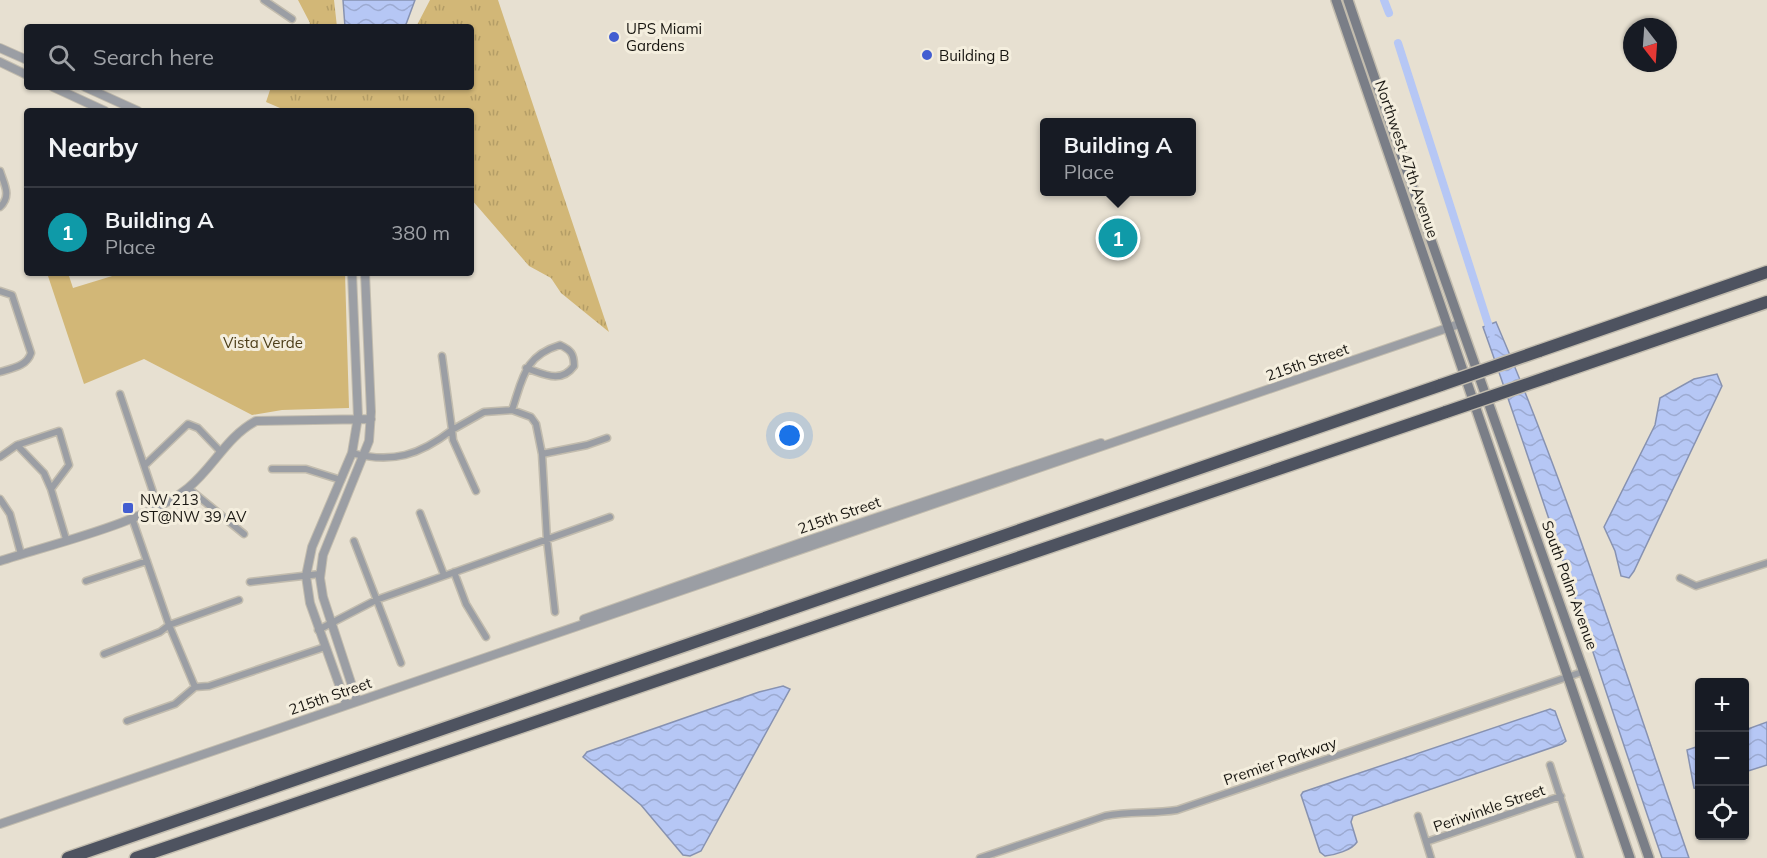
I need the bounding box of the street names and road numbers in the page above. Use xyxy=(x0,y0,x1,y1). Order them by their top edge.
street label: Northwest 47th Avenue xyxy=(1371,78,1443,240)
street label: 215th Street xyxy=(1263,339,1351,385)
street label: 215th Street xyxy=(795,492,883,538)
street label: South Palm Avenue xyxy=(1538,518,1602,652)
street label: 215th Street xyxy=(286,673,374,719)
street label: Premier Parkway xyxy=(1221,733,1339,789)
street label: Periwinkle Street xyxy=(1431,780,1547,836)

